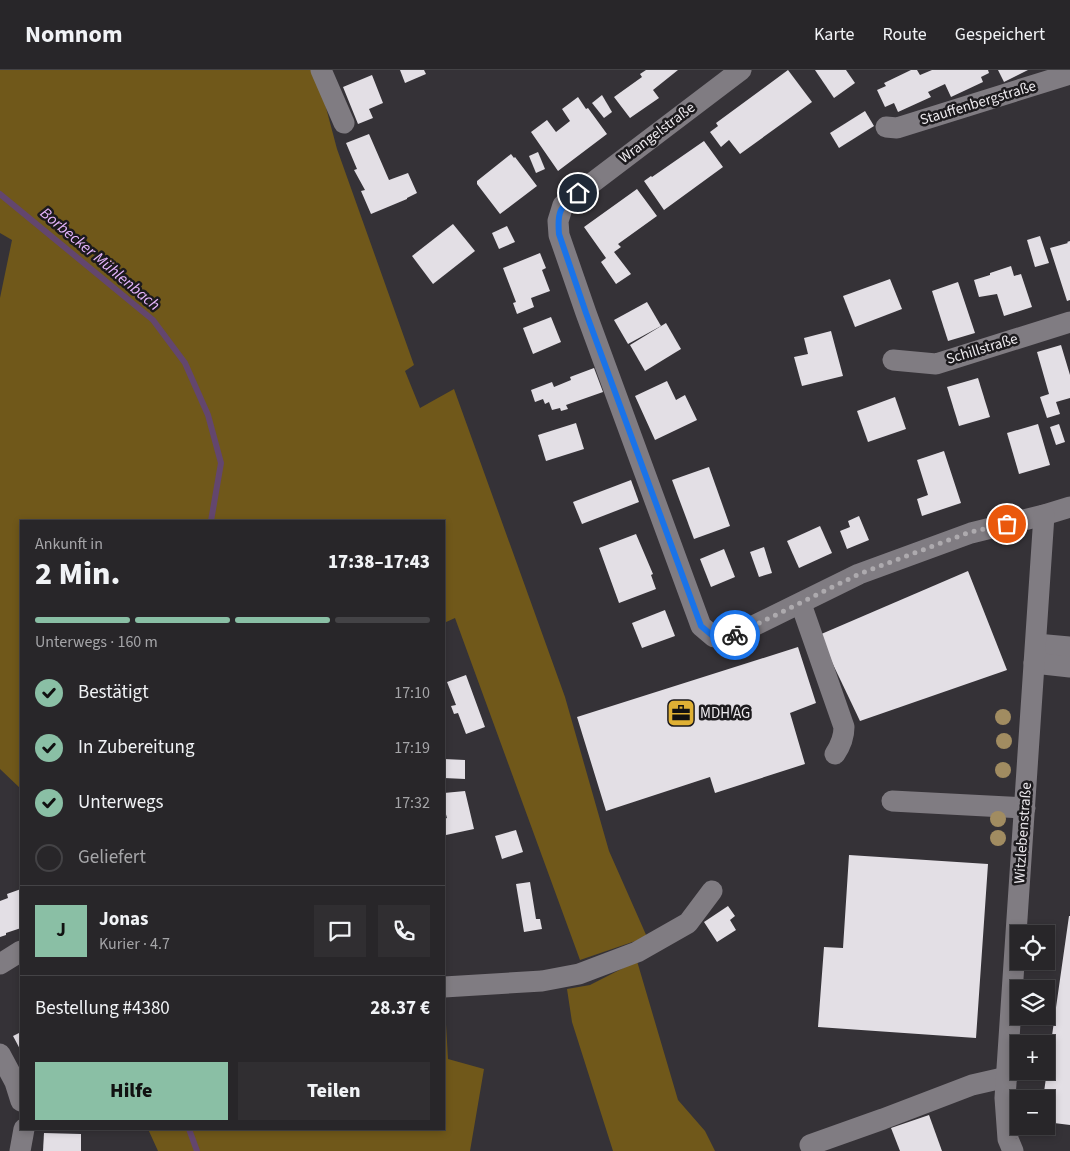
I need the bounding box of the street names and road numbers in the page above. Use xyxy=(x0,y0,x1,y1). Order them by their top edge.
street label: Stauffenbergstraße xyxy=(917,75,1039,131)
street label: Wrangelstraße xyxy=(615,97,699,169)
street label: Schillstraße xyxy=(944,328,1020,370)
street label: Witzlebenstraße xyxy=(1009,782,1037,884)

